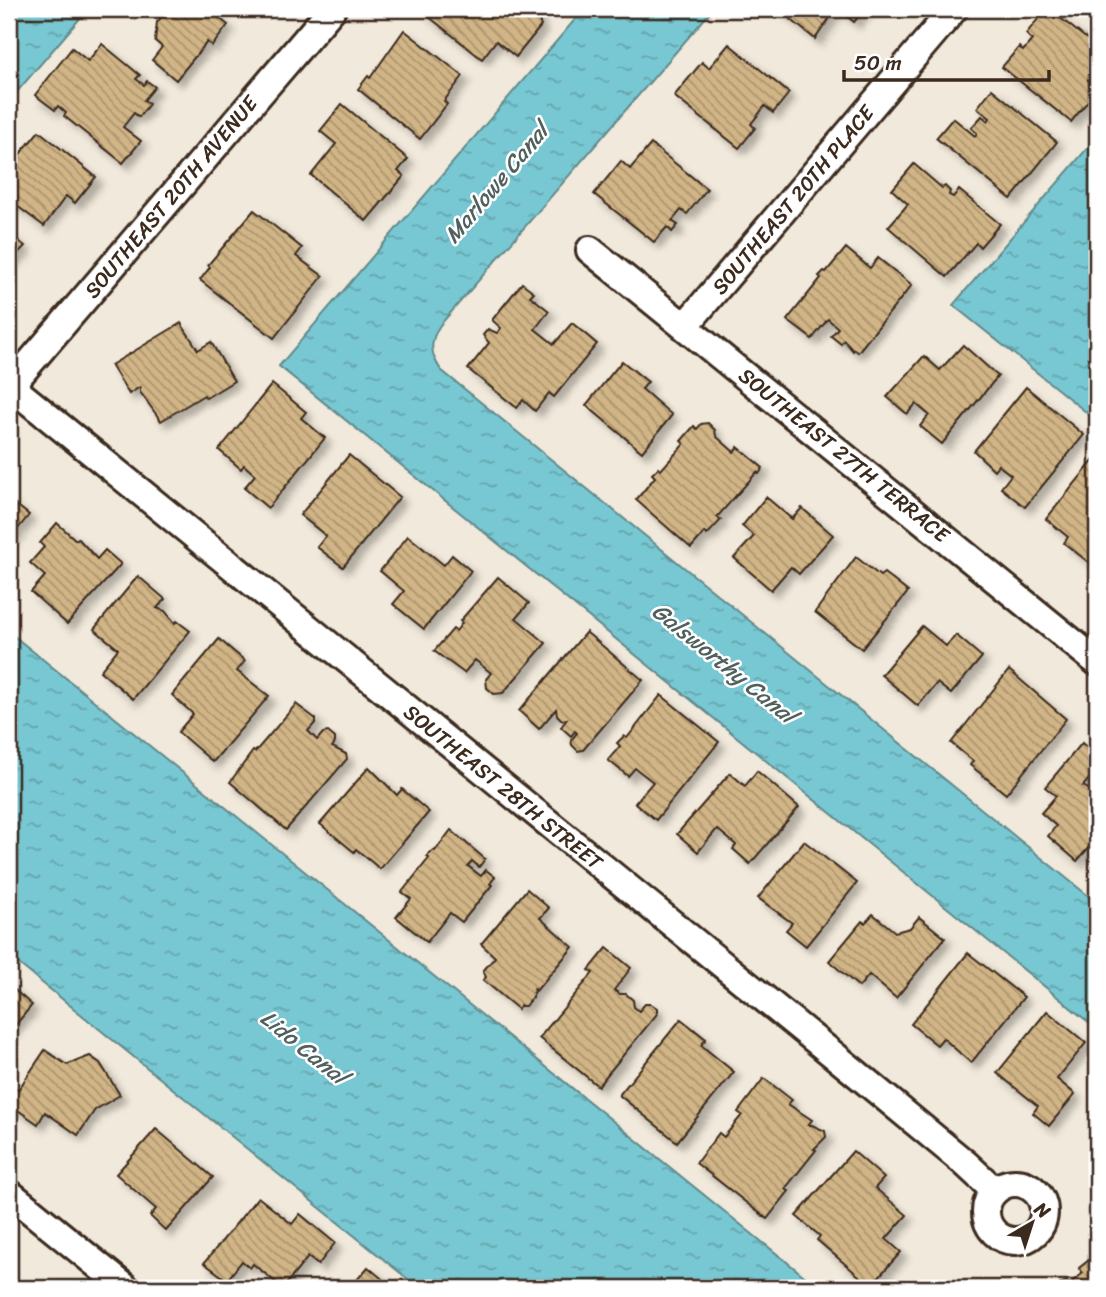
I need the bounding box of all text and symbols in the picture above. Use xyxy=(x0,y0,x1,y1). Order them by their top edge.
scale bar xyxy=(844,38,1048,82)
text: 50 m xyxy=(854,44,902,82)
street label: SOUTHEAST 20TH AVENUE xyxy=(74,86,269,307)
street label: SOUTHEAST 20TH PLACE xyxy=(702,95,885,304)
water label: Marlowe Canal xyxy=(433,110,563,253)
street label: SOUTHEAST 27TH TERRACE xyxy=(730,357,959,553)
water label: Galsworthy Canal xyxy=(642,592,809,738)
street label: SOUTHEAST 28TH STREET xyxy=(395,694,613,881)
water label: Lido Canal xyxy=(251,999,361,1099)
north arrow xyxy=(998,1188,1068,1258)
text: N xyxy=(1026,1193,1059,1228)

